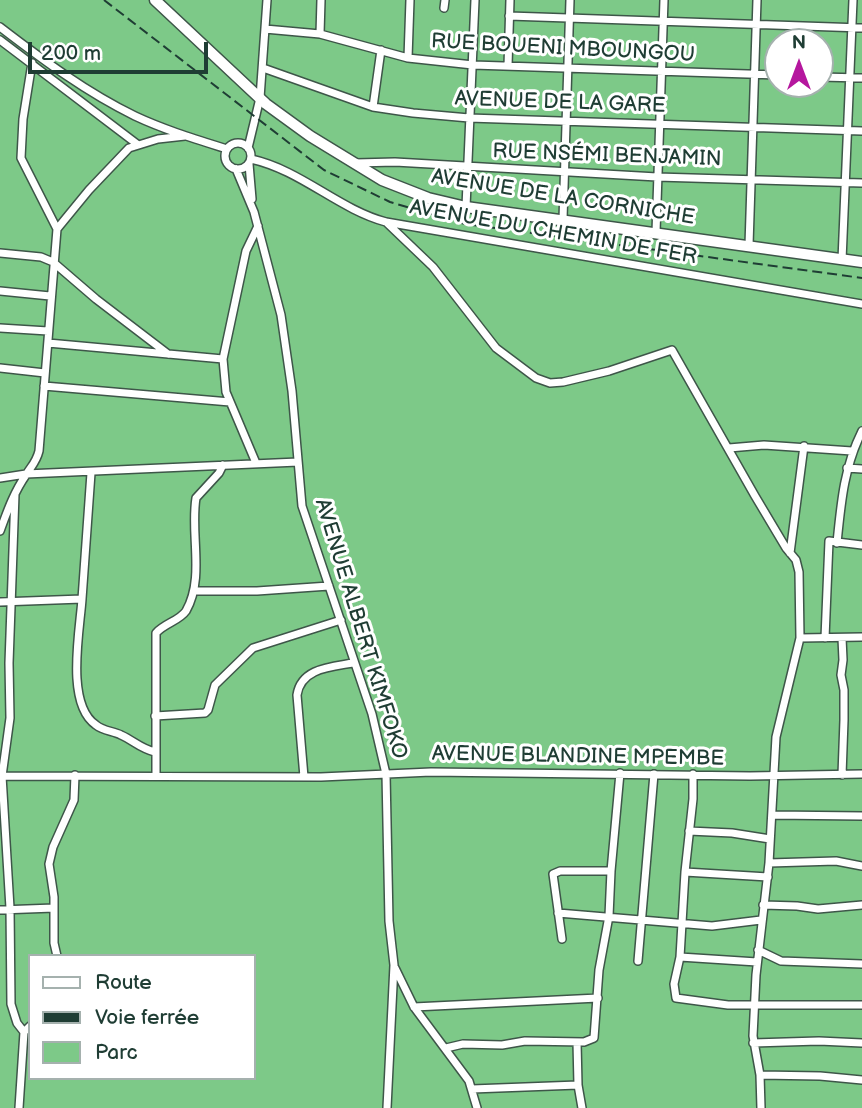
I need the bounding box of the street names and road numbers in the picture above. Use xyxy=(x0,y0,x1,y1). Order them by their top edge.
street label: RUE BOUENI MBOUNGOU xyxy=(430,30,696,68)
street label: AVENUE DE LA GARE xyxy=(454,87,666,119)
street label: RUE NSÉMI BENJAMIN xyxy=(492,139,722,173)
street label: AVENUE DE LA CORNICHE xyxy=(430,165,696,231)
street label: AVENUE DU CHEMIN DE FER xyxy=(407,195,699,271)
street label: AVENUE ALBERT KIMFOKO xyxy=(308,496,412,762)
street label: AVENUE BLANDINE MPEMBE xyxy=(432,742,724,772)

